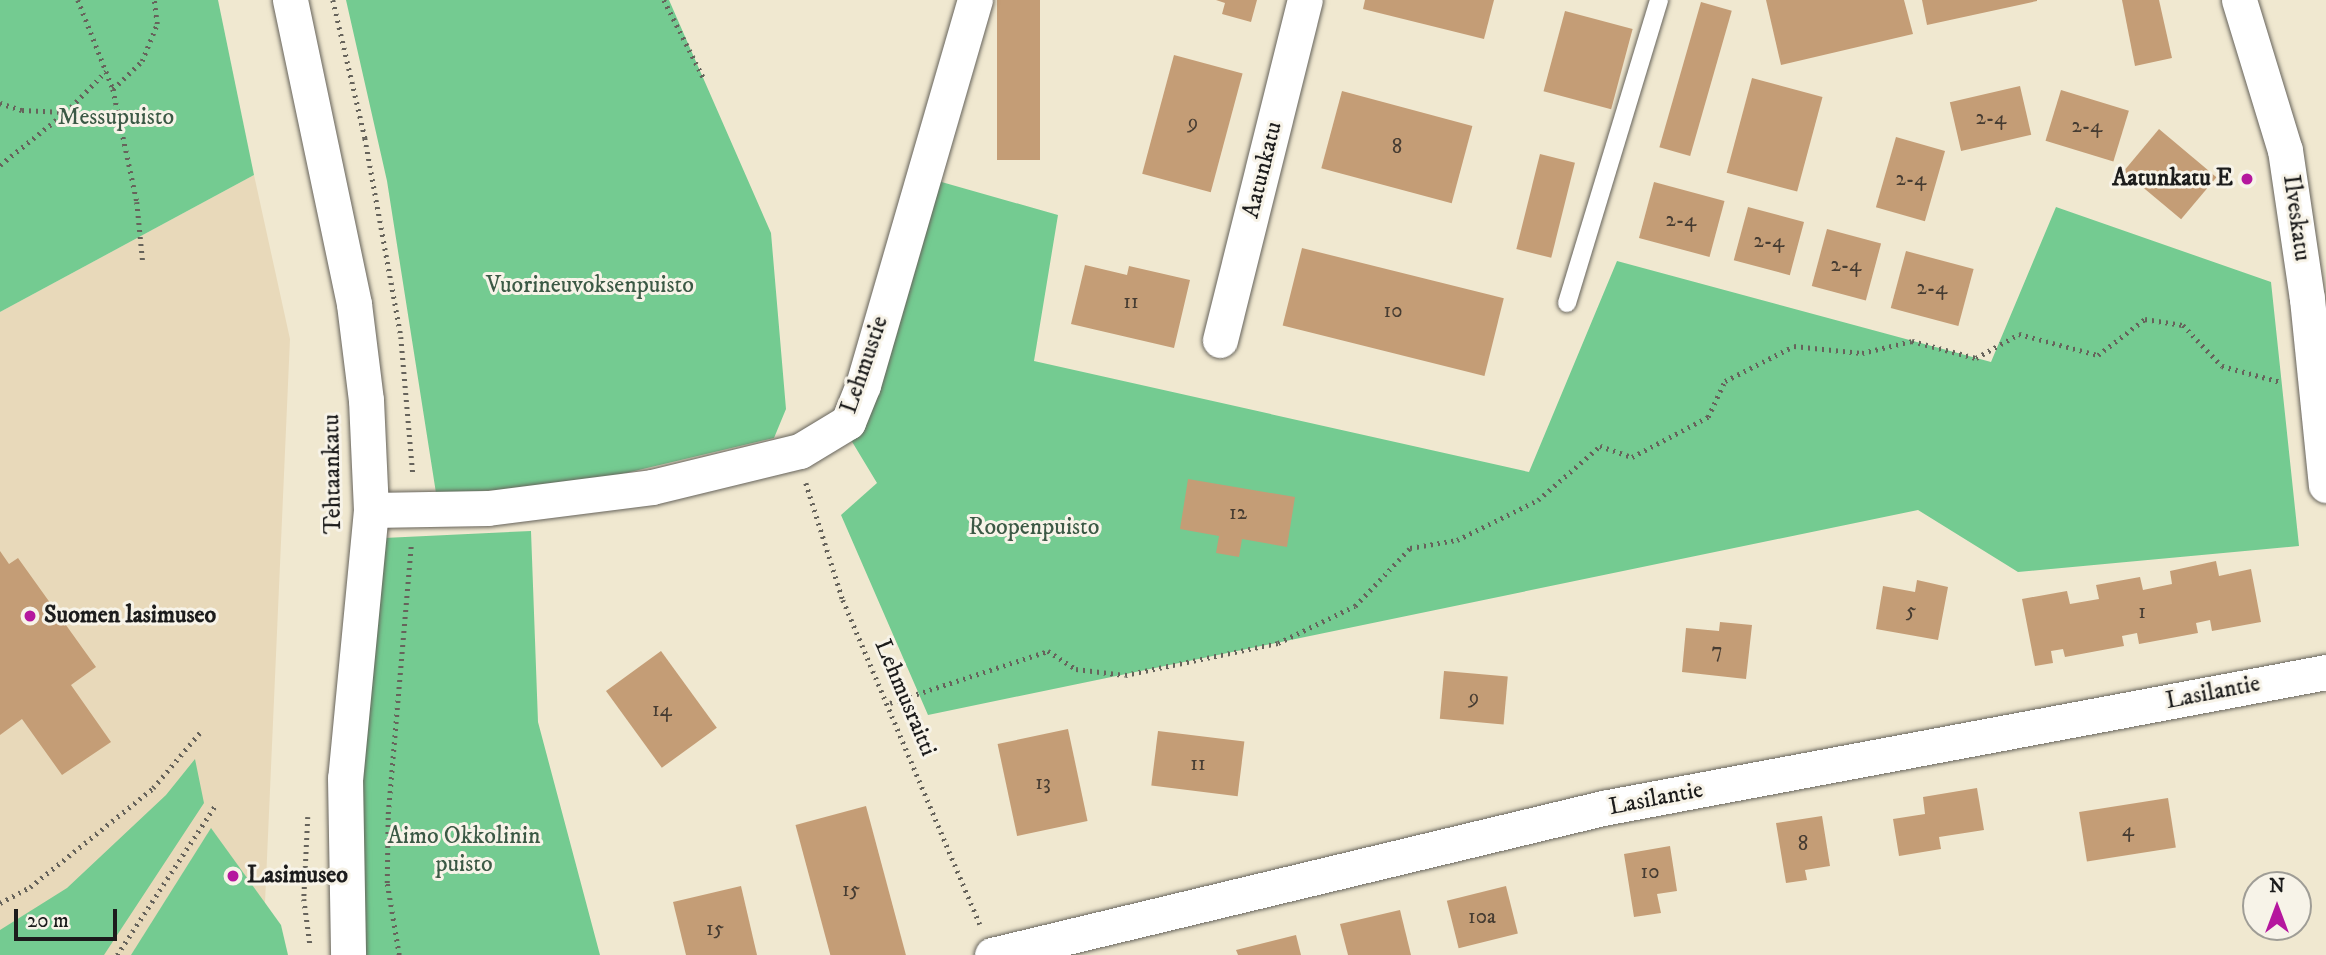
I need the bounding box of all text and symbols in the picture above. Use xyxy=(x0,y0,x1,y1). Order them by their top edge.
park label: Messupuisto xyxy=(58,104,174,132)
house number: 2-4 xyxy=(1976,105,2006,131)
house number: 9 xyxy=(1188,110,1198,136)
house number: 2-4 xyxy=(2072,113,2102,139)
street label: Aatunkatu xyxy=(1237,119,1289,221)
house number: 8 xyxy=(1392,134,1402,160)
place label: Aatunkatu E xyxy=(2112,165,2233,193)
house number: 2-4 xyxy=(1896,166,1926,192)
marker: Aatunkatu E xyxy=(2239,171,2255,187)
street label: Ilveskatu xyxy=(2276,173,2316,263)
house number: 2-4 xyxy=(1666,207,1696,233)
house number: 2-4 xyxy=(1754,228,1784,254)
house number: 2-4 xyxy=(1831,252,1861,278)
park label: Vuorineuvoksenpuisto xyxy=(486,272,694,300)
house number: 2-4 xyxy=(1917,275,1947,301)
house number: 11 xyxy=(1123,289,1139,315)
house number: 10 xyxy=(1384,298,1402,324)
street label: Lehmustie xyxy=(835,312,895,418)
street label: Tehtaankatu xyxy=(318,414,348,534)
house number: 12 xyxy=(1229,500,1247,526)
park label: Roopenpuisto xyxy=(969,514,1099,542)
house number: 5 xyxy=(1906,598,1916,624)
house number: 1 xyxy=(2138,599,2146,625)
place label: Suomen lasimuseo xyxy=(44,602,216,630)
marker: Suomen lasimuseo xyxy=(22,608,38,624)
street label: Lehmusraitti xyxy=(867,635,943,761)
house number: 7 xyxy=(1711,638,1723,664)
street label: Lasilantie xyxy=(2163,670,2263,716)
house number: 9 xyxy=(1469,685,1479,711)
house number: 14 xyxy=(652,697,672,723)
house number: 11 xyxy=(1190,751,1206,777)
house number: 13 xyxy=(1035,770,1051,796)
street label: Lasilantie xyxy=(1606,776,1706,822)
house number: 4 xyxy=(2122,817,2134,843)
park label: Aimo Okkolinin puisto xyxy=(388,823,540,879)
house number: 8 xyxy=(1798,831,1808,857)
house number: 10 xyxy=(1641,859,1659,885)
place label: Lasimuseo xyxy=(247,862,348,890)
marker: Lasimuseo xyxy=(225,868,241,884)
north arrow xyxy=(2242,871,2312,941)
text: N xyxy=(2269,875,2285,898)
house number: 15 xyxy=(842,877,860,903)
scale bar xyxy=(18,895,121,939)
house number: 10a xyxy=(1468,904,1496,930)
text: 20 m xyxy=(27,908,69,934)
house number: 15 xyxy=(706,916,724,942)

